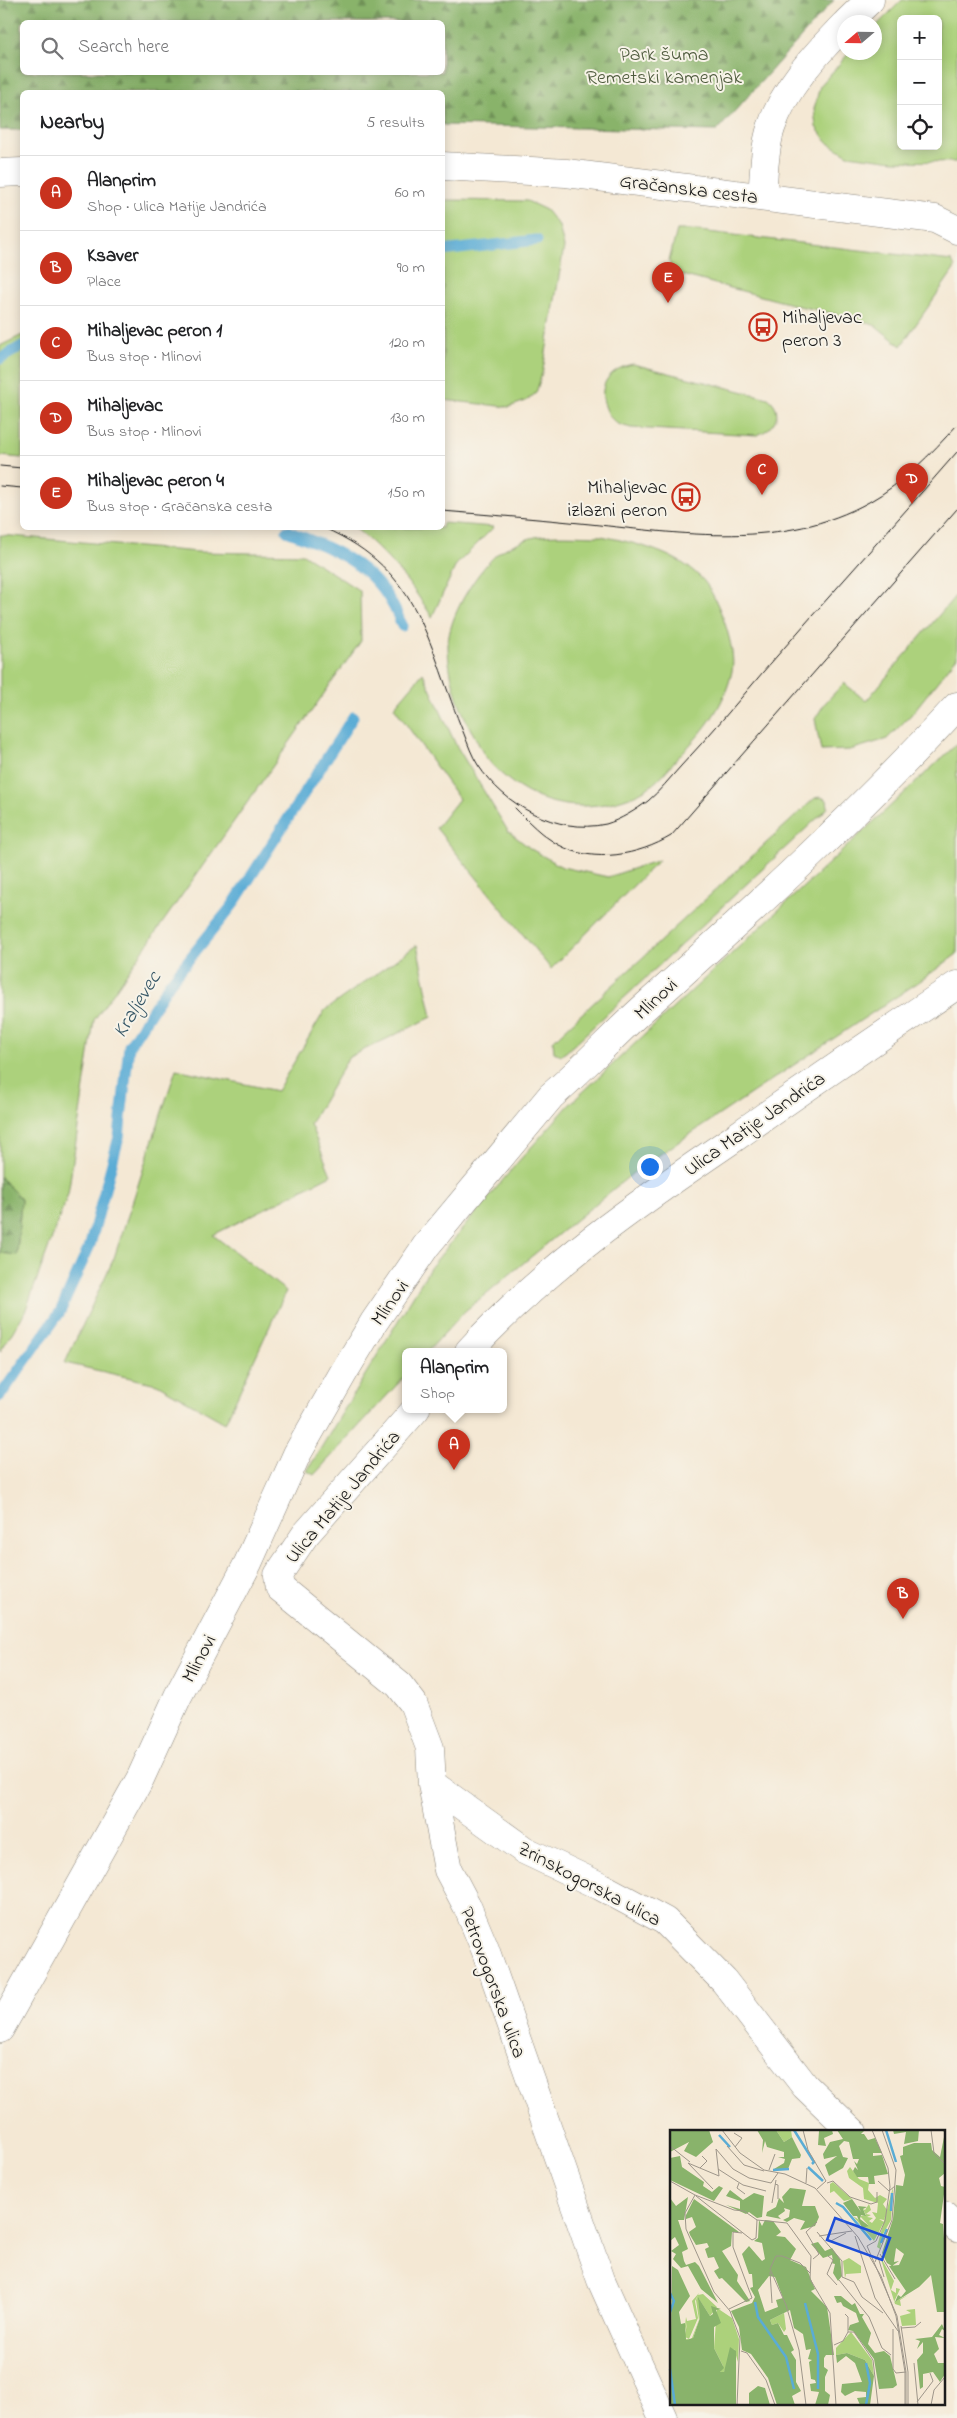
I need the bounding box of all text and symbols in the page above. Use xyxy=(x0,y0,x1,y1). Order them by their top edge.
north arrow xyxy=(837,15,882,60)
map controls xyxy=(897,15,942,150)
button: + xyxy=(897,15,942,60)
search box xyxy=(20,20,445,75)
icon: search xyxy=(38,34,66,62)
text: Search here xyxy=(78,34,169,61)
park label: Park šuma Remetski kamenjak xyxy=(586,41,742,93)
button: − xyxy=(897,60,942,105)
button: locate xyxy=(897,105,942,150)
text: Nearby xyxy=(40,108,104,138)
text: 5 results xyxy=(366,111,425,135)
text: Alanprim xyxy=(87,168,156,195)
street label: Gračanska cesta xyxy=(618,168,760,213)
text: A xyxy=(51,181,61,205)
text: 60 m xyxy=(395,181,425,205)
text: Shop · Ulica Matije Jandrića xyxy=(87,195,267,219)
text: Ksaver xyxy=(87,243,138,270)
text: B xyxy=(51,256,61,280)
text: 90 m xyxy=(397,256,425,280)
pin: E xyxy=(652,262,684,303)
text: Place xyxy=(87,270,121,294)
place label: Mihaljevac peron 3 xyxy=(782,304,862,356)
bus stop icon: Mihaljevac peron 3 xyxy=(748,312,778,342)
text: Mihaljevac peron 1 xyxy=(87,318,222,345)
text: C xyxy=(52,331,60,355)
text: 120 m xyxy=(389,331,425,355)
text: Bus stop · Mlinovi xyxy=(87,345,202,369)
text: Mihaljevac xyxy=(87,393,163,420)
text: D xyxy=(50,406,62,430)
text: 130 m xyxy=(390,406,425,430)
text: Bus stop · Mlinovi xyxy=(87,420,202,444)
pin: C xyxy=(746,454,778,495)
pin: D xyxy=(896,463,928,504)
text: Mihaljevac peron 4 xyxy=(87,468,224,495)
place label: Mihaljevac izlazni peron xyxy=(568,474,667,526)
text: E xyxy=(51,481,61,505)
text: 150 m xyxy=(387,481,425,505)
bus stop icon: Mihaljevac izlazni peron xyxy=(671,482,701,512)
text: Bus stop · Gračanska cesta xyxy=(87,495,272,519)
water label: Kraljevec xyxy=(106,965,170,1044)
street label: Mlinovi xyxy=(628,972,685,1028)
street label: Ulica Matije Jandrića xyxy=(679,1065,832,1185)
your location xyxy=(637,1154,663,1180)
street label: Mlinovi xyxy=(365,1274,417,1333)
popup xyxy=(402,1348,507,1413)
text: Alanprim xyxy=(420,1355,489,1382)
text: Shop xyxy=(420,1382,455,1406)
street label: Ulica Matije Jandrića xyxy=(279,1424,409,1571)
pin: A xyxy=(438,1429,470,1470)
pin: B xyxy=(887,1578,919,1619)
street label: Mlinovi xyxy=(176,1630,225,1688)
street label: Zrinskogorska ulica xyxy=(511,1835,666,1936)
street label: Petrovogorska ulica xyxy=(450,1903,532,2063)
inset map xyxy=(670,2130,944,2406)

